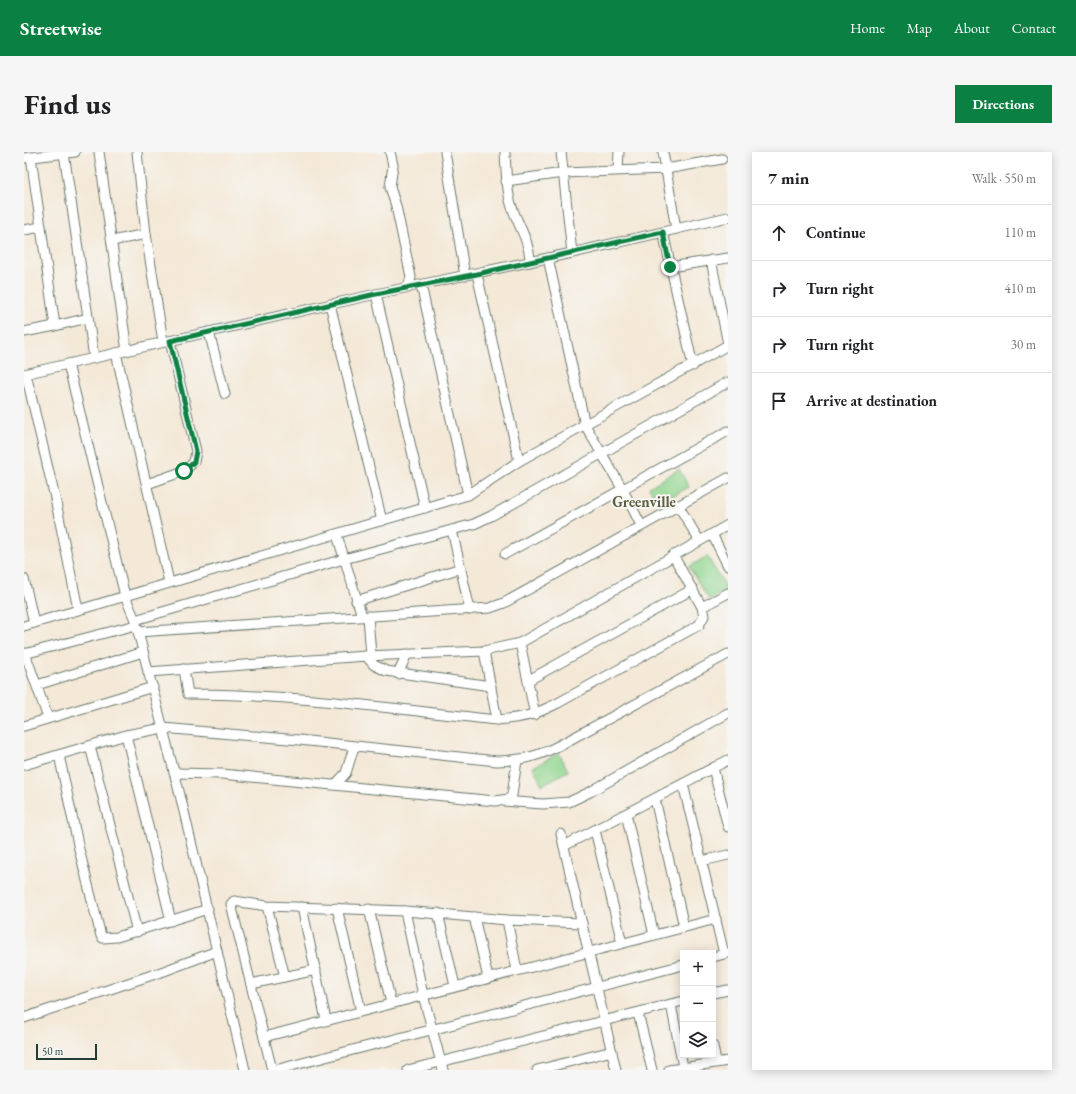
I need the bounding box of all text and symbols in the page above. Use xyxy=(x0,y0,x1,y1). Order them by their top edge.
text: Streetwise xyxy=(20,16,102,41)
text: Home xyxy=(850,19,885,37)
text: Map xyxy=(907,19,932,37)
text: About xyxy=(954,19,990,37)
text: Contact xyxy=(1012,19,1056,37)
button: Directions xyxy=(955,85,1052,123)
text: Find us xyxy=(24,86,111,122)
text: 7 min xyxy=(768,167,809,189)
text: Walk · 550 m xyxy=(972,170,1036,187)
icon: ahead xyxy=(768,222,790,244)
text: Continue xyxy=(806,223,866,242)
text: 110 m xyxy=(1005,224,1036,241)
route end xyxy=(661,258,679,276)
icon: right xyxy=(768,278,790,300)
text: Turn right xyxy=(806,279,874,298)
text: 410 m xyxy=(1005,280,1036,297)
icon: right xyxy=(768,334,790,356)
text: Turn right xyxy=(806,335,874,354)
text: 30 m xyxy=(1011,336,1036,353)
icon: arrive xyxy=(768,390,790,412)
text: Arrive at destination xyxy=(806,391,937,410)
route start xyxy=(175,462,193,480)
district label: Greenville xyxy=(612,492,676,511)
map controls xyxy=(680,950,716,1058)
button: + xyxy=(680,950,716,986)
button: − xyxy=(680,986,716,1022)
button: layers xyxy=(680,1022,716,1058)
scale bar xyxy=(36,1042,97,1061)
text: 50 m xyxy=(42,1044,63,1058)

